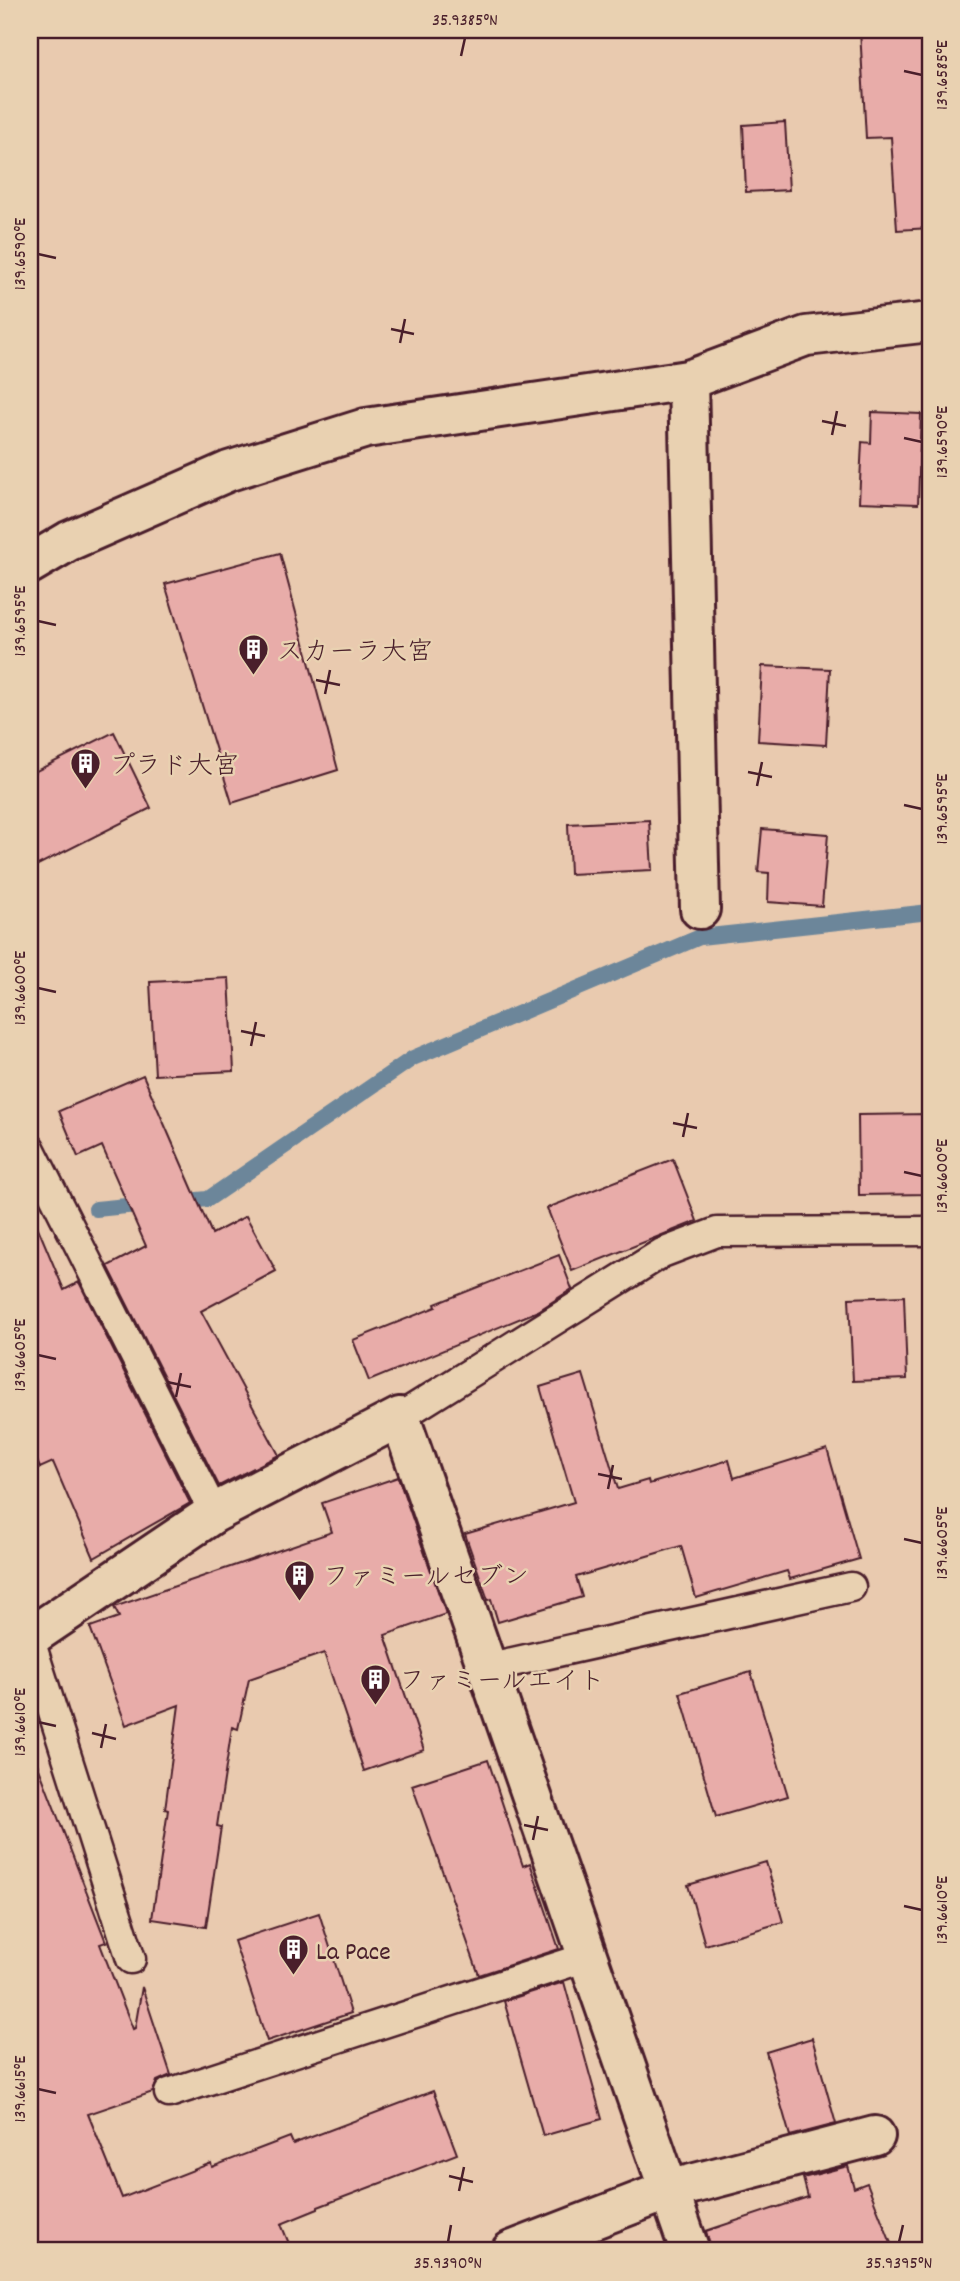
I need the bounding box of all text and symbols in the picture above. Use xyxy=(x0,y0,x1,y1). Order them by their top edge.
text: 35.9385°N xyxy=(432,9,498,34)
text: 139.6585°E xyxy=(931,40,956,110)
text: 139.6590°E xyxy=(9,218,34,290)
text: 139.6590°E xyxy=(931,406,956,478)
text: 139.6595°E xyxy=(9,586,34,656)
building icon: スカーラ大宮 xyxy=(237,633,271,677)
place label: スカーラ大宮 xyxy=(277,635,433,672)
building icon: プラド大宮 xyxy=(69,747,103,791)
place label: プラド大宮 xyxy=(109,749,239,786)
text: 139.6595°E xyxy=(931,774,956,844)
text: 139.6600°E xyxy=(9,951,34,1025)
text: 139.6600°E xyxy=(931,1139,956,1213)
text: 139.6605°E xyxy=(9,1319,34,1391)
text: 139.6605°E xyxy=(931,1507,956,1579)
building icon: ファミールセブン xyxy=(283,1558,317,1602)
place label: ファミールセブン xyxy=(323,1560,529,1597)
building icon: ファミールエイト xyxy=(359,1662,393,1706)
place label: ファミールエイト xyxy=(399,1664,605,1701)
text: 139.6610°E xyxy=(9,1688,34,1756)
text: 139.6610°E xyxy=(931,1876,956,1944)
building icon: La Pace xyxy=(276,1933,310,1977)
place label: La Pace xyxy=(316,1935,391,1972)
text: 139.6615°E xyxy=(9,2055,34,2123)
text: 35.9390°N xyxy=(414,2252,482,2277)
text: 35.9395°N xyxy=(866,2252,932,2277)

